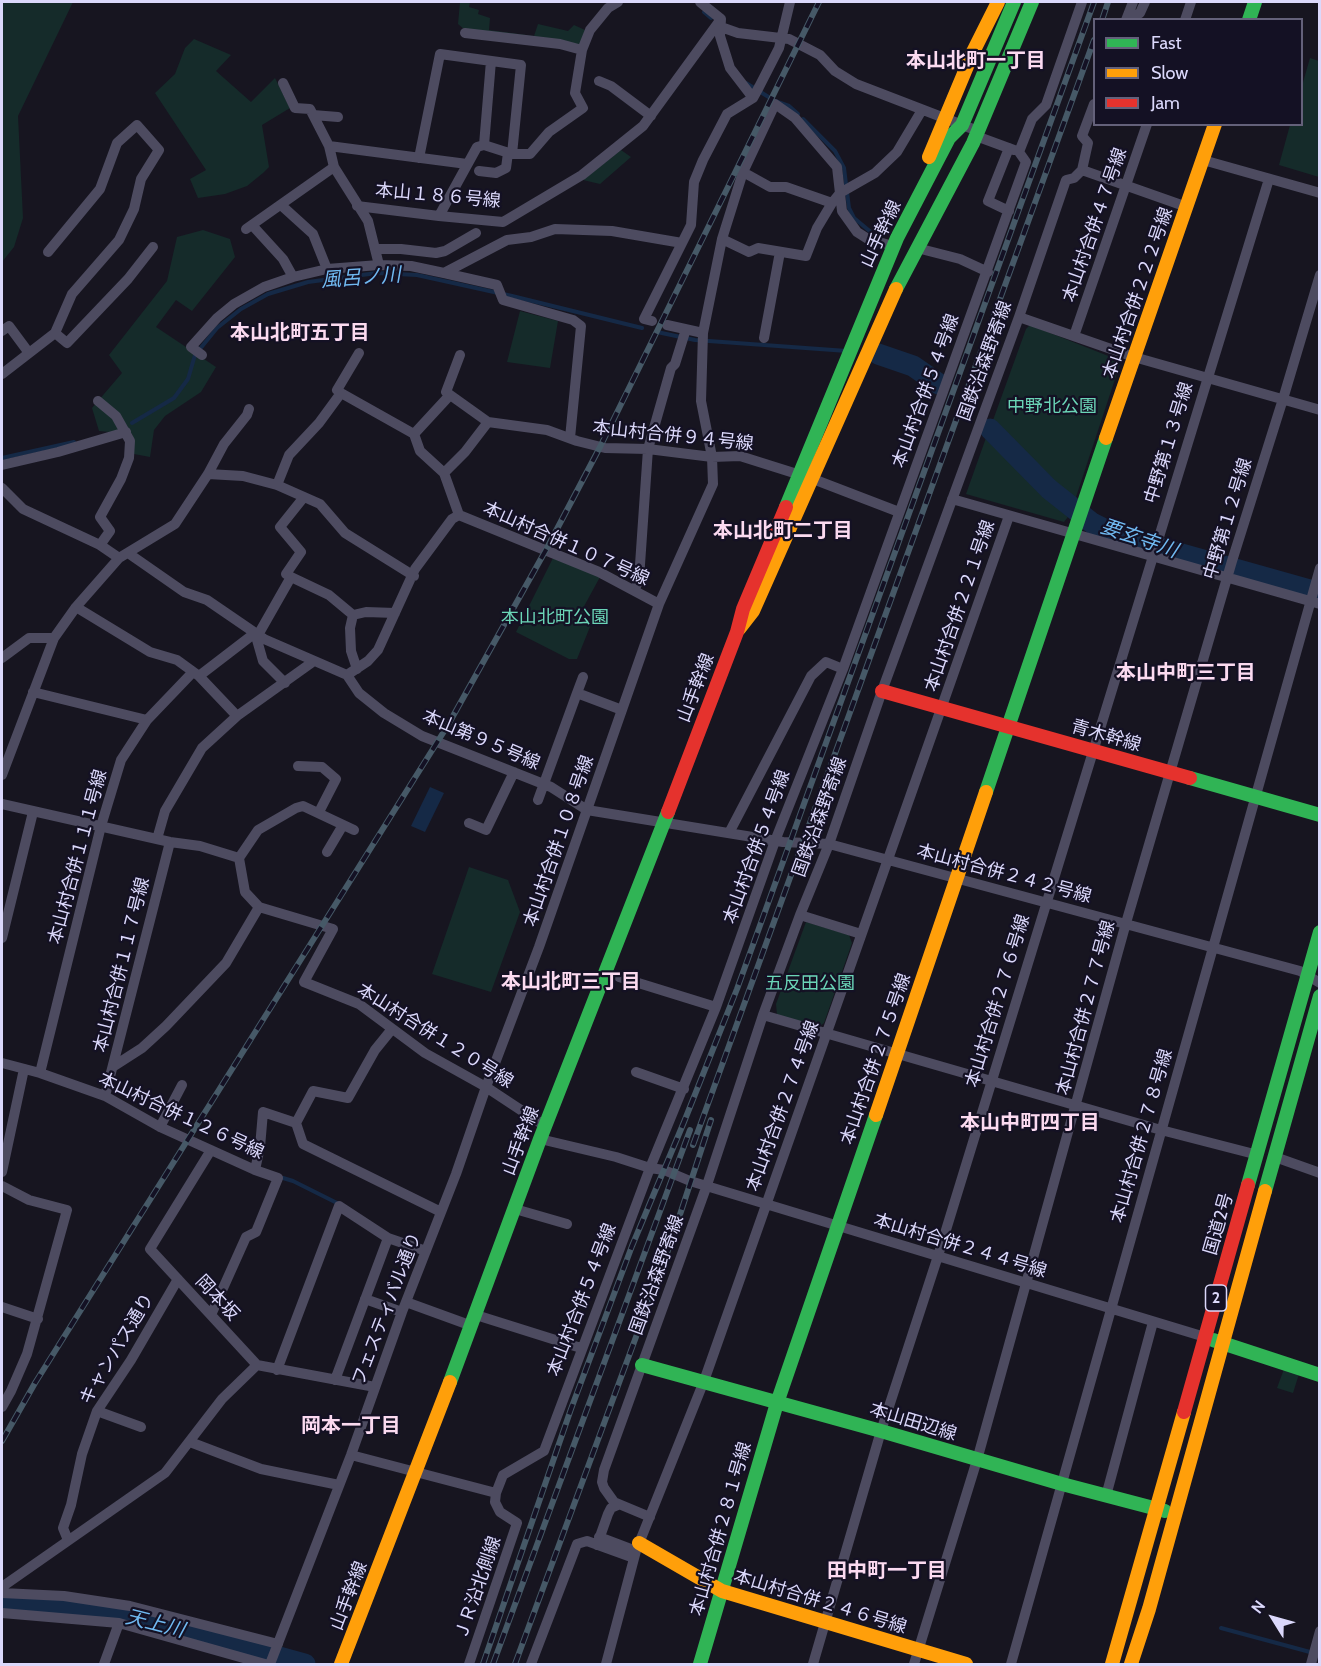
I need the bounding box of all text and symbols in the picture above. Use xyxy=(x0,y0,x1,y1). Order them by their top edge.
legend xyxy=(1093,18,1303,126)
text: Fast xyxy=(1151,32,1182,54)
district label: 本山北町一丁目 xyxy=(906,49,1046,73)
text: Slow xyxy=(1151,62,1188,84)
text: Jam xyxy=(1151,92,1180,114)
street label: 本山村合併４７号線 xyxy=(1058,145,1132,305)
street label: 本山１８６号線 xyxy=(374,180,502,212)
street label: 山手幹線 xyxy=(856,197,906,271)
street label: 本山村合併２２２号線 xyxy=(1098,204,1178,382)
water label: 風呂ノ川 xyxy=(320,263,402,293)
street label: 国鉄沿森野寄線 xyxy=(953,298,1017,424)
street label: 本山村合併５４号線 xyxy=(888,311,964,471)
district label: 本山北町五丁目 xyxy=(230,321,370,345)
street label: 中野第１３号線 xyxy=(1140,380,1198,506)
park label: 中野北公園 xyxy=(1007,396,1097,418)
street label: 本山村合併９４号線 xyxy=(591,417,755,455)
street label: 中野第１２号線 xyxy=(1199,456,1257,582)
street label: 本山村合併１０７号線 xyxy=(479,498,653,590)
water label: 要玄寺川 xyxy=(1097,515,1181,563)
street label: 本山村合併２２１号線 xyxy=(920,517,1000,695)
district label: 本山北町二丁目 xyxy=(713,519,853,543)
park label: 本山北町公園 xyxy=(501,607,609,629)
street label: 山手幹線 xyxy=(673,651,719,725)
district label: 本山中町三丁目 xyxy=(1116,661,1256,685)
street label: 本山第９５号線 xyxy=(419,705,543,775)
street label: 青木幹線 xyxy=(1068,716,1144,756)
street label: 本山村合併１０８号線 xyxy=(519,752,599,930)
street label: 国鉄沿森野寄線 xyxy=(788,754,852,880)
street label: 本山村合併１１１号線 xyxy=(44,767,112,947)
street label: 本山村合併５４号線 xyxy=(719,767,795,927)
street label: 本山村合併２４２号線 xyxy=(914,840,1094,908)
street label: 本山村合併１１７号線 xyxy=(90,875,154,1055)
street label: 本山村合併２７６号線 xyxy=(961,912,1035,1090)
street label: 本山村合併２７７号線 xyxy=(1052,918,1120,1098)
district label: 本山北町三丁目 xyxy=(501,970,641,994)
street label: 本山村合併２７５号線 xyxy=(836,970,916,1148)
park label: 五反田公園 xyxy=(765,973,855,995)
street label: 本山村合併１２０号線 xyxy=(353,979,517,1093)
street label: 本山村合併２７４号線 xyxy=(742,1018,824,1194)
street label: 本山村合併２７８号線 xyxy=(1107,1047,1177,1225)
street label: 本山村合併１２６号線 xyxy=(95,1068,267,1164)
street label: 山手幹線 xyxy=(498,1104,544,1178)
district label: 本山中町四丁目 xyxy=(960,1111,1100,1135)
street label: 国道2号 xyxy=(1200,1191,1238,1257)
street label: 本山村合併２４４号線 xyxy=(871,1209,1049,1283)
street label: 国鉄沿森野寄線 xyxy=(625,1212,689,1338)
street label: 本山村合併５４号線 xyxy=(543,1221,621,1379)
street label: フェスティバル通り xyxy=(348,1230,426,1388)
street label: 岡本坂 xyxy=(191,1271,243,1325)
road number: 2 xyxy=(1206,1285,1226,1311)
street label: キャンパス通り xyxy=(75,1289,159,1409)
street label: 本山田辺線 xyxy=(867,1399,959,1445)
district label: 岡本一丁目 xyxy=(301,1414,401,1438)
street label: 本山村合併２８１号線 xyxy=(686,1440,756,1618)
street label: ＪＲ沿北側線 xyxy=(450,1533,506,1643)
street label: 山手幹線 xyxy=(326,1559,372,1633)
district label: 田中町一丁目 xyxy=(827,1559,947,1583)
street label: 本山村合併２４６号線 xyxy=(731,1565,909,1639)
north arrow xyxy=(1243,1588,1303,1648)
text: N xyxy=(1247,1597,1269,1617)
water label: 天上川 xyxy=(123,1605,187,1643)

